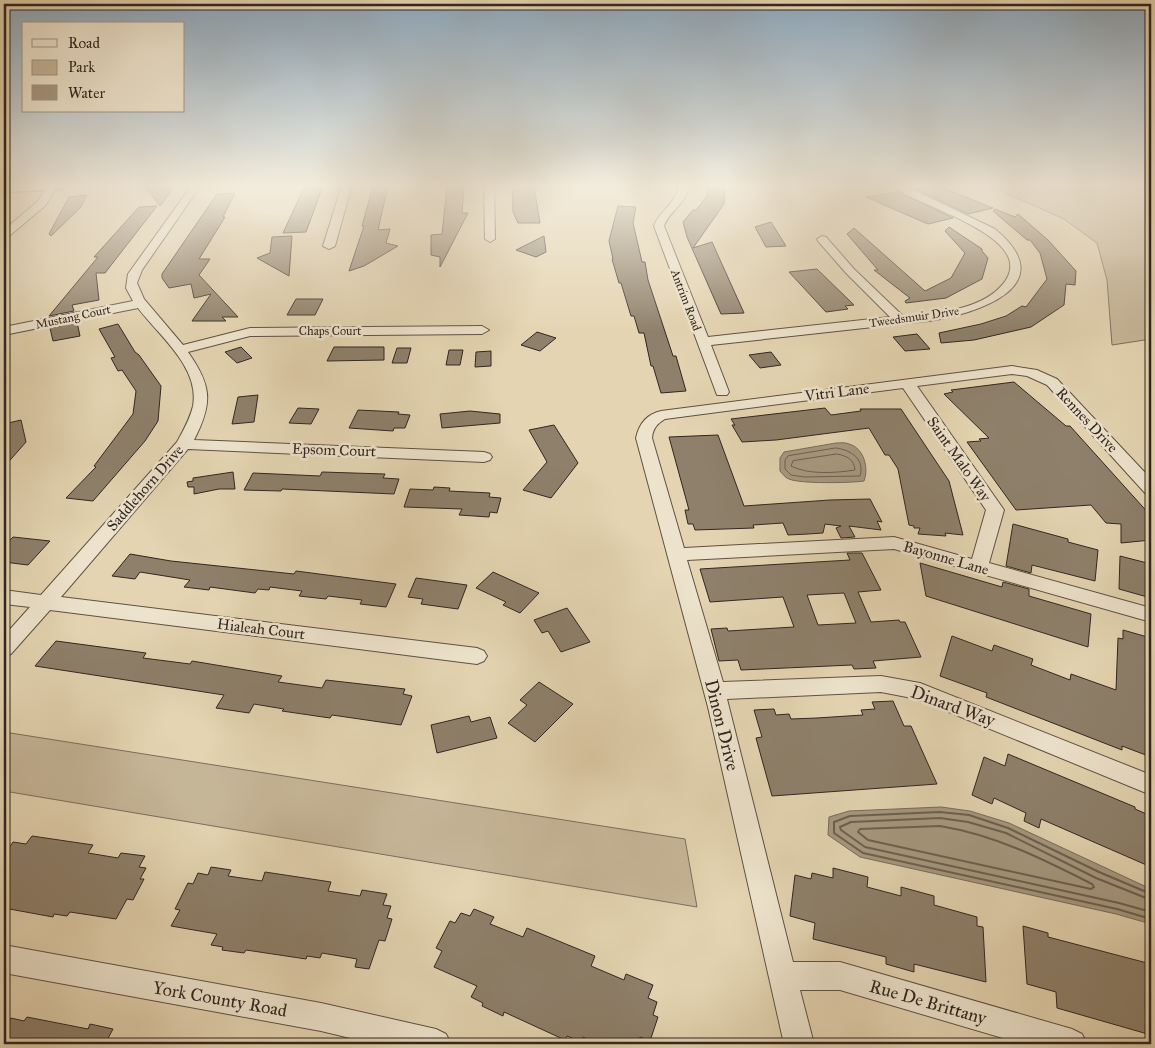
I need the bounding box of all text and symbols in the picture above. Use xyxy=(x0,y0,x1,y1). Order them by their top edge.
legend xyxy=(22,22,185,112)
text: Road xyxy=(68,34,100,52)
text: Park xyxy=(68,58,95,76)
text: Water xyxy=(68,84,105,102)
street label: Antrim Road xyxy=(667,266,704,333)
street label: Mustang Court xyxy=(34,302,113,333)
street label: Tweedsmuir Drive xyxy=(868,304,960,330)
street label: Chaps Court xyxy=(299,324,362,338)
street label: Vitri Lane xyxy=(803,379,870,405)
street label: Rennes Drive xyxy=(1052,384,1122,456)
street label: Saint Malo Way xyxy=(923,413,995,506)
street label: Epsom Court xyxy=(292,440,377,460)
street label: Saddlehorn Drive xyxy=(103,441,187,535)
street label: Bayonne Lane xyxy=(901,537,991,579)
street label: Hialeah Court xyxy=(216,615,307,643)
street label: Dinon Drive xyxy=(700,677,744,773)
street label: Dinard Way xyxy=(908,681,999,732)
street label: Rue De Brittany xyxy=(867,975,990,1029)
street label: York County Road xyxy=(151,976,289,1022)

